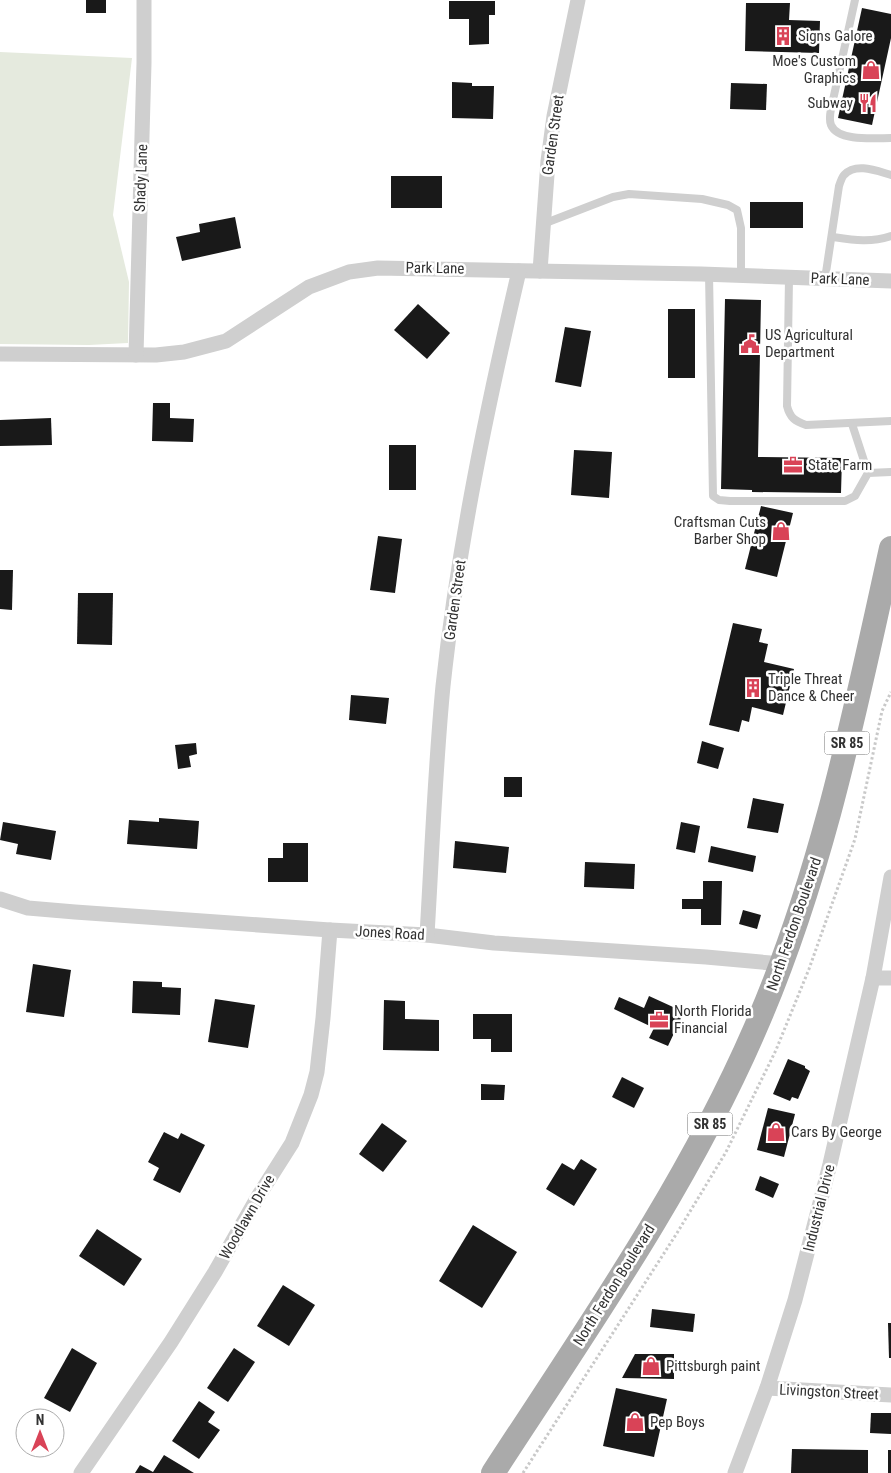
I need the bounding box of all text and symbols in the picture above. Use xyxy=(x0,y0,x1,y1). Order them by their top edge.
building icon: Signs Galore xyxy=(772,25,794,47)
place label: Signs Galore xyxy=(798,27,873,45)
place label: Moe's Custom Graphics xyxy=(772,52,856,87)
shop icon: Moe's Custom Graphics xyxy=(860,59,882,81)
restaurant icon: Subway xyxy=(857,92,879,114)
street label: Garden Street xyxy=(538,94,568,176)
place label: Subway xyxy=(808,94,853,112)
street label: Shady Lane xyxy=(131,144,151,212)
street label: Park Lane xyxy=(405,258,465,278)
street label: Park Lane xyxy=(810,269,870,289)
place label: US Agricultural Department xyxy=(765,326,853,361)
public building icon: US Agricultural Department xyxy=(739,333,761,355)
office icon: State Farm xyxy=(782,454,804,476)
place label: State Farm xyxy=(808,456,872,474)
place label: Craftsman Cuts Barber Shop xyxy=(674,513,766,548)
shop icon: Craftsman Cuts Barber Shop xyxy=(770,520,792,542)
street label: Garden Street xyxy=(440,559,470,641)
place label: Triple Threat Dance & Cheer xyxy=(768,670,855,705)
building icon: Triple Threat Dance & Cheer xyxy=(742,677,764,699)
road number: SR 85 xyxy=(824,731,870,754)
street label: North Ferdon Boulevard xyxy=(763,855,825,993)
street label: Jones Road xyxy=(355,922,425,944)
place label: North Florida Financial xyxy=(674,1002,752,1037)
office icon: North Florida Financial xyxy=(648,1009,670,1031)
road number: SR 85 xyxy=(688,1112,732,1136)
shop icon: Cars By George xyxy=(765,1121,787,1143)
place label: Cars By George xyxy=(791,1123,882,1141)
street label: Industrial Drive xyxy=(800,1163,838,1253)
street label: Woodlawn Drive xyxy=(216,1171,278,1263)
street label: North Ferdon Boulevard xyxy=(569,1221,659,1349)
shop icon: Pittsburgh paint xyxy=(640,1355,662,1377)
place label: Pittsburgh paint xyxy=(666,1357,760,1375)
street label: Livingston Street xyxy=(779,1380,879,1404)
north arrow xyxy=(15,1408,65,1458)
shop icon: Pep Boys xyxy=(624,1411,646,1433)
text: N xyxy=(36,1412,44,1428)
place label: Pep Boys xyxy=(650,1413,705,1431)

